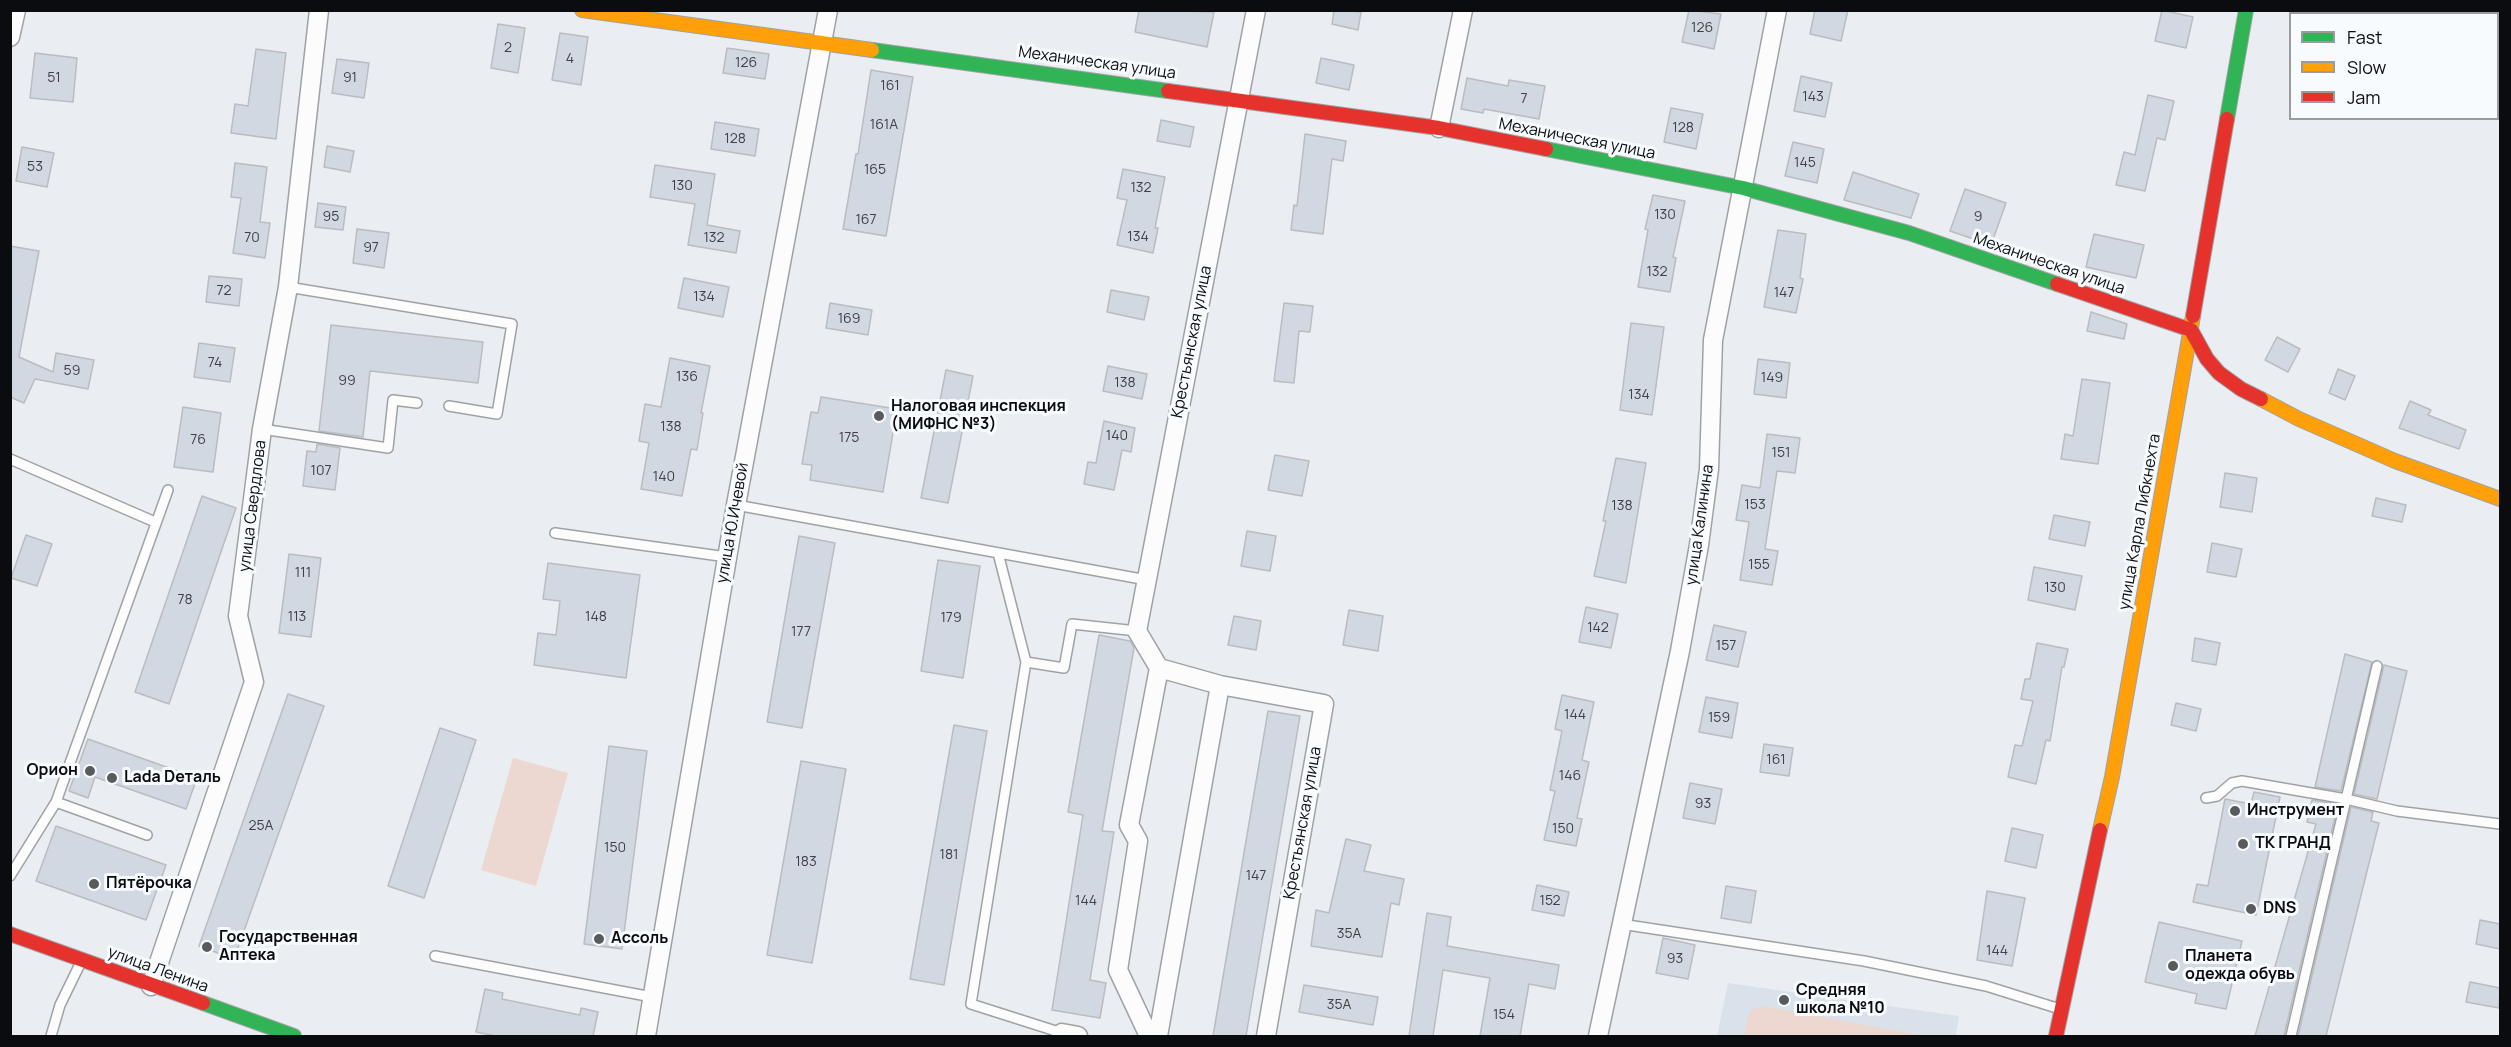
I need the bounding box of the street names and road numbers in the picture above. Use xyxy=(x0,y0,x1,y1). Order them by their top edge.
street label: Механическая улица xyxy=(1017,42,1177,84)
street label: Механическая улица xyxy=(1497,114,1657,164)
street label: Механическая улица xyxy=(1971,229,2127,299)
street label: Крестьянская улица xyxy=(1168,264,1216,420)
street label: улица Карла Либкнехта xyxy=(2115,432,2165,612)
street label: улица Свердлова xyxy=(235,439,271,573)
street label: улица Ю.Ичевой xyxy=(713,461,753,585)
street label: улица Калинина xyxy=(1682,463,1718,587)
street label: Крестьянская улица xyxy=(1280,745,1326,901)
street label: улица Ленина xyxy=(105,943,211,997)

